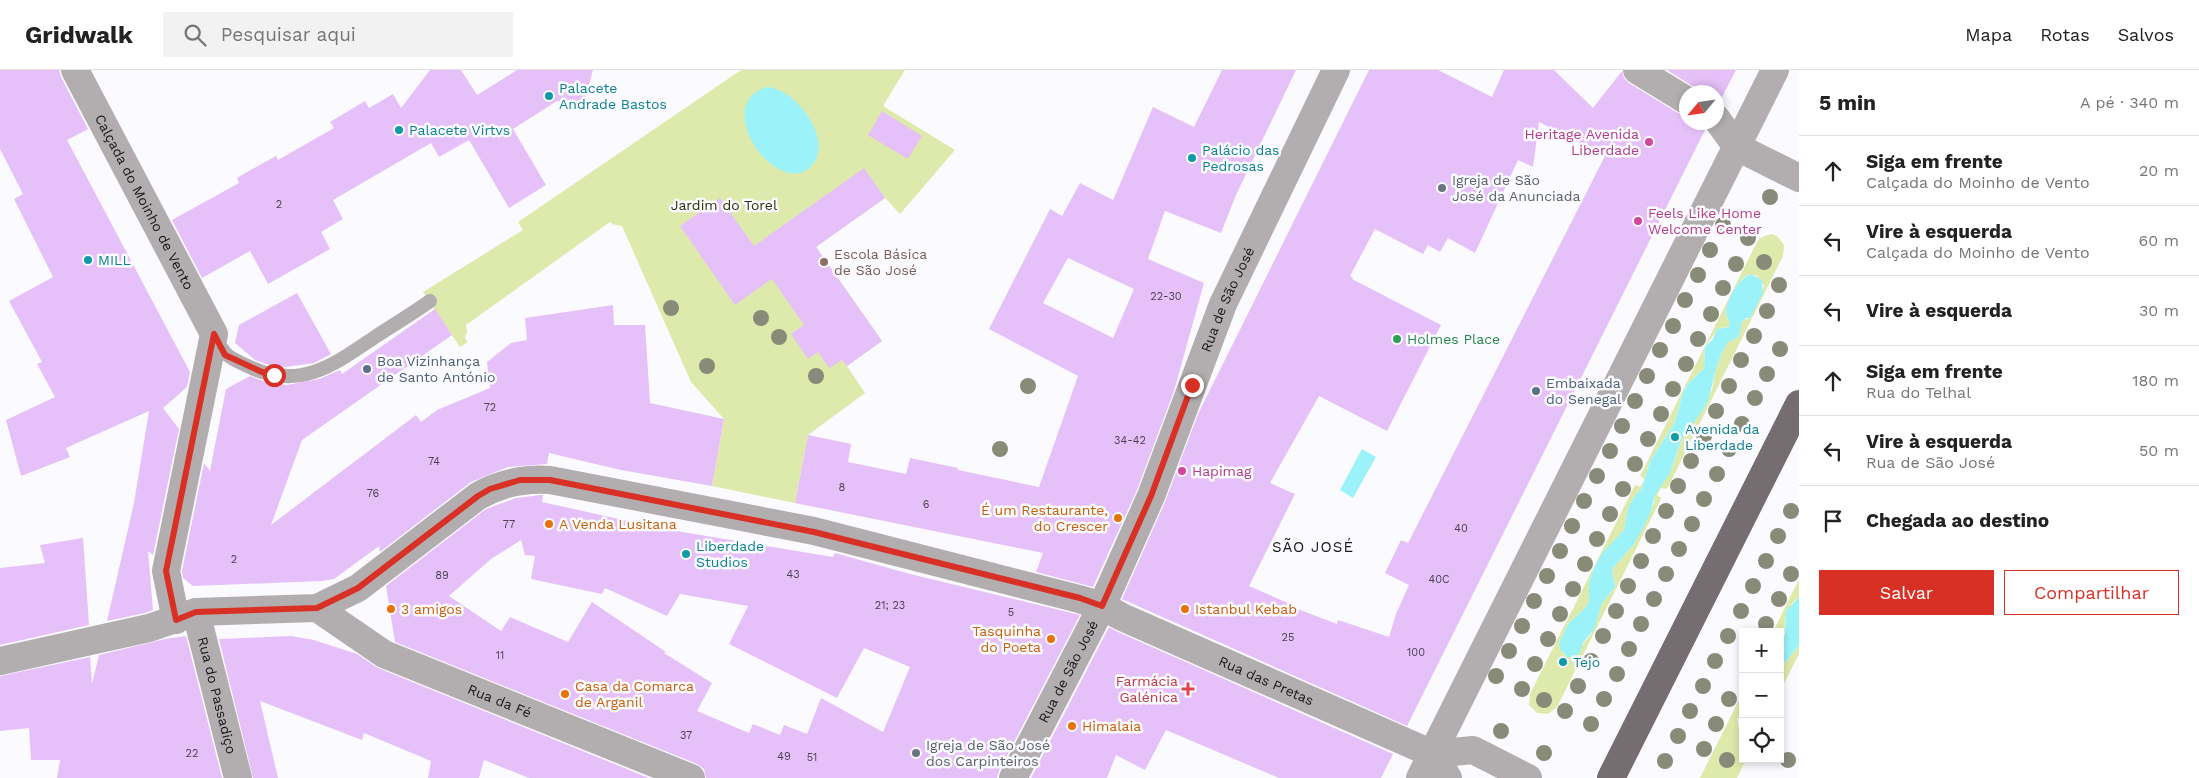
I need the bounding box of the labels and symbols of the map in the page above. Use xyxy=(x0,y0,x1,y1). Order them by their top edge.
place label: Palacete Andrade Bastos xyxy=(559,80,667,112)
north arrow xyxy=(1679,85,1724,130)
marker: Palacete Andrade Bastos xyxy=(543,90,555,102)
street label: Calçada do Moinho de Vento xyxy=(92,111,197,292)
place label: Palacete Virtvs xyxy=(409,122,510,138)
marker: Palacete Virtvs xyxy=(393,124,405,136)
place label: Heritage Avenida Liberdade xyxy=(1525,126,1639,158)
marker: Heritage Avenida Liberdade xyxy=(1643,136,1655,148)
place label: Palácio das Pedrosas xyxy=(1202,142,1280,174)
marker: Palácio das Pedrosas xyxy=(1186,152,1198,164)
place label: Igreja de São José da Anunciada xyxy=(1452,172,1581,204)
marker: Igreja de São José da Anunciada xyxy=(1436,182,1448,194)
park label: Jardim do Torel xyxy=(671,197,778,213)
house number: 2 xyxy=(276,198,282,211)
place label: Feels Like Home Welcome Center xyxy=(1648,205,1762,237)
marker: Feels Like Home Welcome Center xyxy=(1632,215,1644,227)
street label: Rua de São José xyxy=(1198,244,1257,354)
place label: Escola Básica de São José xyxy=(834,246,927,278)
place label: MILL xyxy=(98,252,131,268)
marker: MILL xyxy=(82,254,94,266)
marker: Escola Básica de São José xyxy=(818,256,830,268)
house number: 22-30 xyxy=(1150,290,1182,303)
place label: Holmes Place xyxy=(1407,331,1500,347)
marker: Holmes Place xyxy=(1391,333,1403,345)
place label: Boa Vizinhança de Santo António xyxy=(377,353,495,385)
marker: Boa Vizinhança de Santo António xyxy=(361,363,373,375)
route start xyxy=(263,364,286,387)
route end xyxy=(1181,374,1204,397)
place label: Embaixada do Senegal xyxy=(1546,375,1622,407)
marker: Embaixada do Senegal xyxy=(1530,385,1542,397)
house number: 72 xyxy=(484,401,496,414)
place label: Avenida da Liberdade xyxy=(1685,421,1759,453)
marker: Avenida da Liberdade xyxy=(1669,431,1681,443)
house number: 34-42 xyxy=(1114,434,1146,447)
house number: 74 xyxy=(428,455,440,468)
place label: Hapimag xyxy=(1192,463,1252,479)
marker: Hapimag xyxy=(1176,465,1188,477)
house number: 8 xyxy=(839,481,846,494)
house number: 76 xyxy=(367,487,380,500)
house number: 6 xyxy=(923,498,930,511)
place label: É um Restaurante, do Crescer xyxy=(981,502,1108,534)
marker: É um Restaurante, do Crescer xyxy=(1112,512,1124,524)
place label: A Venda Lusitana xyxy=(559,516,677,532)
house number: 77 xyxy=(503,518,515,531)
marker: A Venda Lusitana xyxy=(543,518,555,530)
house number: 40 xyxy=(1454,522,1468,535)
place label: Liberdade Studios xyxy=(696,538,764,570)
district label: SÃO JOSÉ xyxy=(1272,538,1354,556)
marker: Liberdade Studios xyxy=(680,548,692,560)
house number: 2 xyxy=(231,553,237,566)
house number: 43 xyxy=(786,568,800,581)
house number: 89 xyxy=(435,569,449,582)
house number: 40C xyxy=(1428,573,1450,586)
house number: 21; 23 xyxy=(875,599,905,612)
place label: 3 amigos xyxy=(401,601,462,617)
place label: Istanbul Kebab xyxy=(1195,601,1297,617)
marker: 3 amigos xyxy=(385,603,397,615)
marker: Istanbul Kebab xyxy=(1179,603,1191,615)
house number: 5 xyxy=(1008,606,1014,619)
street label: Rua de São José xyxy=(1035,617,1101,725)
place label: Tasquinha do Poeta xyxy=(972,623,1041,655)
house number: 25 xyxy=(1282,631,1294,644)
marker: Tasquinha do Poeta xyxy=(1045,633,1057,645)
street label: Rua do Passadiço xyxy=(195,635,240,756)
house number: 100 xyxy=(1407,646,1425,659)
house number: 11 xyxy=(496,649,504,662)
street label: Rua das Pretas xyxy=(1216,653,1316,708)
place label: Tejo xyxy=(1573,654,1600,670)
marker: Tejo xyxy=(1557,656,1569,668)
place label: Farmácia Galénica xyxy=(1116,673,1178,705)
place label: Casa da Comarca de Arganil xyxy=(575,678,694,710)
street label: Rua da Fé xyxy=(465,681,534,721)
marker: Farmácia Galénica xyxy=(1182,683,1194,695)
marker: Casa da Comarca de Arganil xyxy=(559,688,571,700)
place label: Himalaia xyxy=(1082,718,1141,734)
marker: Himalaia xyxy=(1066,720,1078,732)
house number: 37 xyxy=(680,729,692,742)
place label: Igreja de São José dos Carpinteiros xyxy=(926,737,1050,769)
house number: 22 xyxy=(186,747,198,760)
marker: Igreja de São José dos Carpinteiros xyxy=(910,747,922,759)
house number: 49 xyxy=(777,750,791,763)
house number: 51 xyxy=(807,751,817,764)

